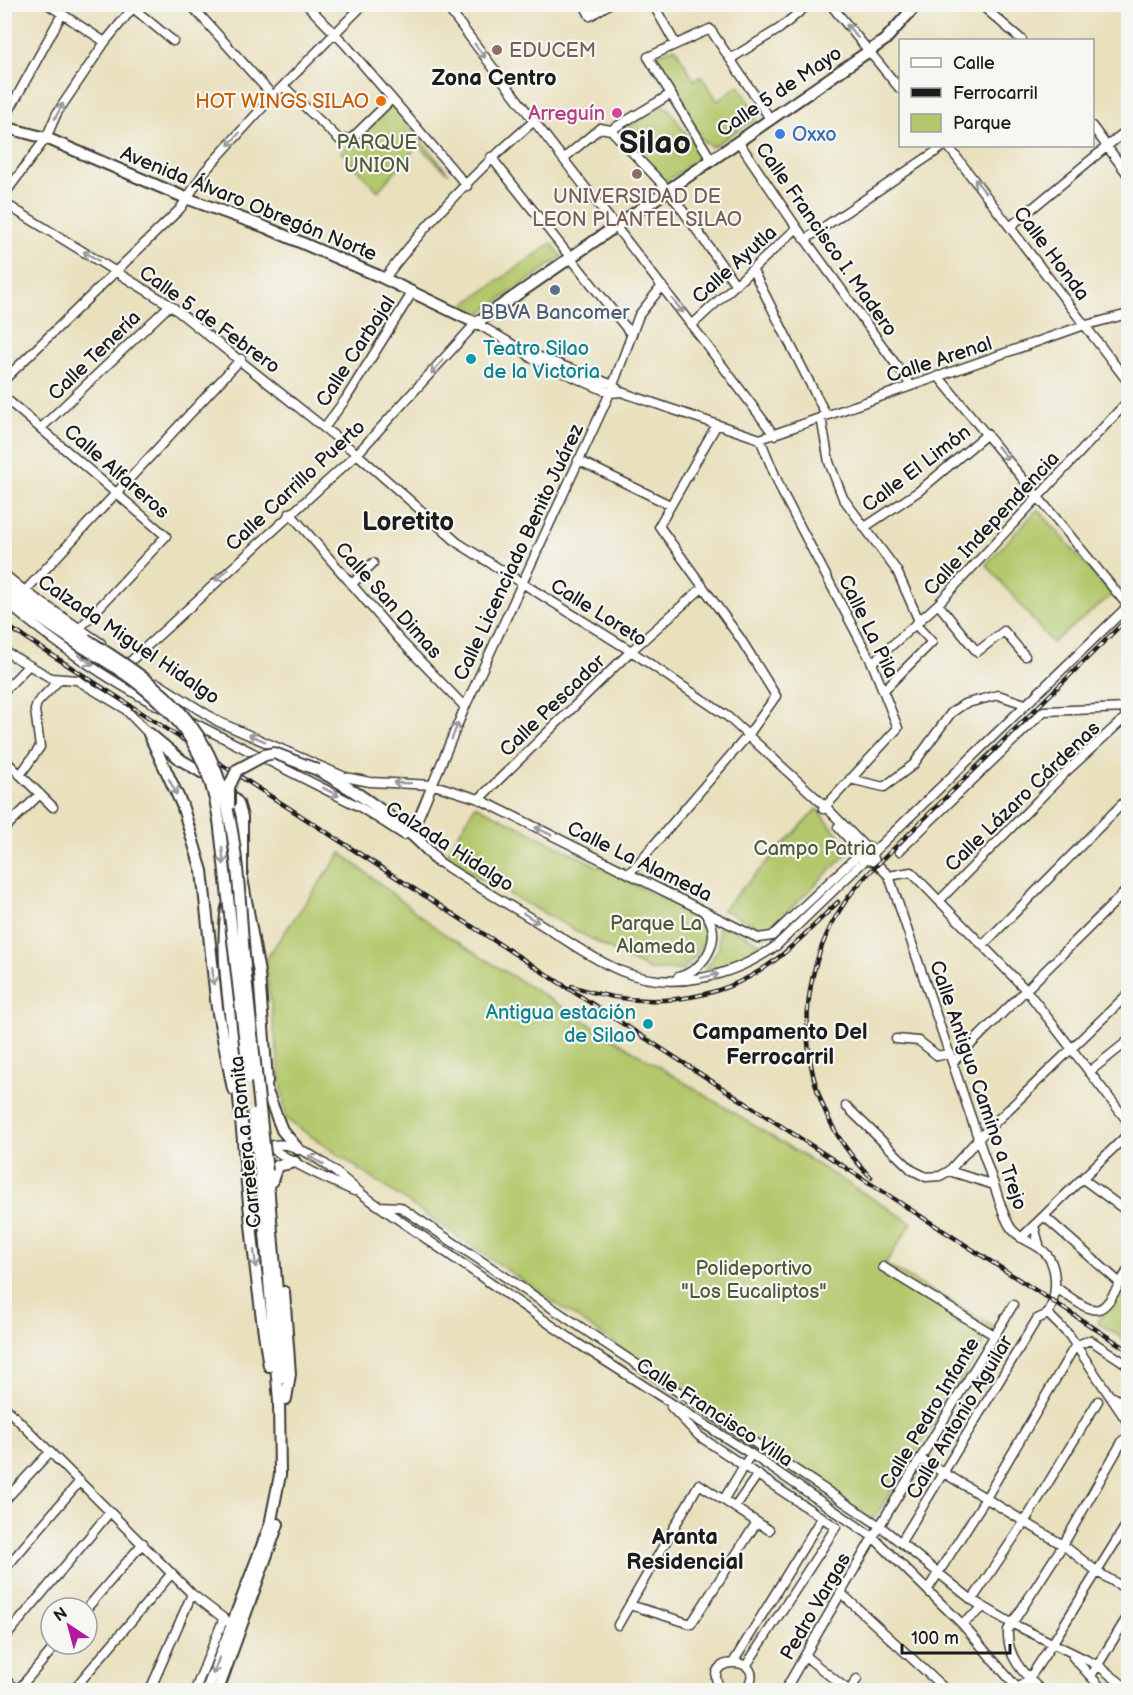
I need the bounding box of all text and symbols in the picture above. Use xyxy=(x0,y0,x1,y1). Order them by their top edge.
one-way arrow xyxy=(845,23,858,39)
place label: EDUCEM xyxy=(509,39,596,63)
legend xyxy=(899,39,1094,147)
street label: Calle 5 de Mayo xyxy=(712,41,847,142)
one-way arrow xyxy=(474,43,486,59)
marker: EDUCEM xyxy=(490,43,504,57)
text: Calle xyxy=(953,53,995,74)
district label: Zona Centro xyxy=(431,65,557,92)
text: Ferrocarril xyxy=(953,83,1038,104)
place label: HOT WINGS SILAO xyxy=(195,90,369,114)
marker: HOT WINGS SILAO xyxy=(374,94,388,108)
place label: Arreguín xyxy=(528,102,605,126)
one-way arrow xyxy=(53,103,65,120)
marker: Arreguín xyxy=(610,106,624,120)
text: Parque xyxy=(953,113,1011,134)
place label: Oxxo xyxy=(792,123,837,147)
district label: Silao xyxy=(619,124,691,163)
marker: Oxxo xyxy=(773,127,787,141)
one-way arrow xyxy=(227,131,241,146)
park label: PARQUE UNION xyxy=(336,131,418,178)
street label: Calle Francisco I. Madero xyxy=(750,138,902,341)
street label: Avenida Álvaro Obregón Norte xyxy=(117,141,381,266)
marker: UNIVERSIDAD DE LEON PLANTEL SILAO xyxy=(630,167,644,181)
one-way arrow xyxy=(973,178,986,194)
place label: UNIVERSIDAD DE LEON PLANTEL SILAO xyxy=(532,185,742,232)
street label: Calle Honda xyxy=(1008,202,1094,305)
street label: Calle Ayutla xyxy=(687,221,782,309)
one-way arrow xyxy=(83,250,100,262)
street label: Calle 5 de Febrero xyxy=(134,261,285,379)
marker: BBVA Bancomer xyxy=(548,283,562,297)
street label: Calle Carbajal xyxy=(311,292,401,412)
one-way arrow xyxy=(671,298,684,314)
place label: BBVA Bancomer xyxy=(481,301,630,325)
street label: Calle Tenería xyxy=(43,306,146,406)
street label: Calle Arenal xyxy=(884,332,995,388)
place label: Teatro Silao de la Victoria xyxy=(483,337,600,384)
marker: Teatro Silao de la Victoria xyxy=(464,352,478,366)
one-way arrow xyxy=(430,359,444,374)
street label: Calle Carrillo Puerto xyxy=(221,415,370,556)
street label: Calle Alfareros xyxy=(59,419,174,524)
street label: Calle Licenciado Benito Juárez xyxy=(449,420,589,684)
street label: Calle El Limón xyxy=(857,420,976,518)
one-way arrow xyxy=(996,445,1010,460)
street label: Calle Independencia xyxy=(919,447,1065,601)
district label: Loretito xyxy=(362,507,454,538)
street label: Calle San Dimas xyxy=(330,538,447,664)
one-way arrow xyxy=(215,568,230,582)
street label: Calzada Miguel Hidalgo xyxy=(33,570,224,710)
street label: Calle La Pila xyxy=(833,571,903,682)
street label: Calle Loreto xyxy=(546,574,651,652)
street label: Calle Pescador xyxy=(495,649,611,762)
one-way arrow xyxy=(77,654,94,666)
street label: Calle Lázaro Cárdenas xyxy=(940,716,1105,877)
one-way arrow xyxy=(451,722,462,741)
one-way arrow xyxy=(249,732,267,743)
one-way arrow xyxy=(167,778,179,795)
one-way arrow xyxy=(392,778,412,789)
one-way arrow xyxy=(322,787,340,799)
street label: Calzada Hidalgo xyxy=(381,796,518,897)
street label: Calle La Alameda xyxy=(563,816,716,907)
one-way arrow xyxy=(534,825,552,836)
park label: Campo Patria xyxy=(754,837,876,861)
one-way arrow xyxy=(218,845,229,865)
park label: Parque La Alameda xyxy=(610,912,702,959)
one-way arrow xyxy=(522,913,539,925)
street label: Calle Antiguo Camino a Trejo xyxy=(924,958,1032,1213)
one-way arrow xyxy=(208,966,219,986)
one-way arrow xyxy=(700,969,719,981)
place label: Antigua estación de Silao xyxy=(486,1001,636,1048)
marker: Antigua estación de Silao xyxy=(641,1017,655,1031)
district label: Campamento Del Ferrocarril xyxy=(693,1019,867,1071)
street label: Carretera a Romita xyxy=(225,1055,267,1229)
one-way arrow xyxy=(308,1154,325,1166)
one-way arrow xyxy=(250,1249,261,1268)
park label: Polideportivo "Los Eucaliptos" xyxy=(681,1257,827,1304)
street label: Calle Antonio Aguilar xyxy=(901,1331,1019,1504)
street label: Calle Pedro Infante xyxy=(875,1333,985,1494)
street label: Calle Francisco Villa xyxy=(632,1353,797,1472)
district label: Aranta Residencial xyxy=(626,1524,744,1576)
street label: Pedro Vargas xyxy=(776,1549,856,1664)
north arrow xyxy=(39,1596,99,1656)
text: N xyxy=(51,1604,72,1626)
scale bar xyxy=(902,1617,1010,1655)
text: 100 m xyxy=(911,1628,959,1649)
one-way arrow xyxy=(209,1656,220,1675)

